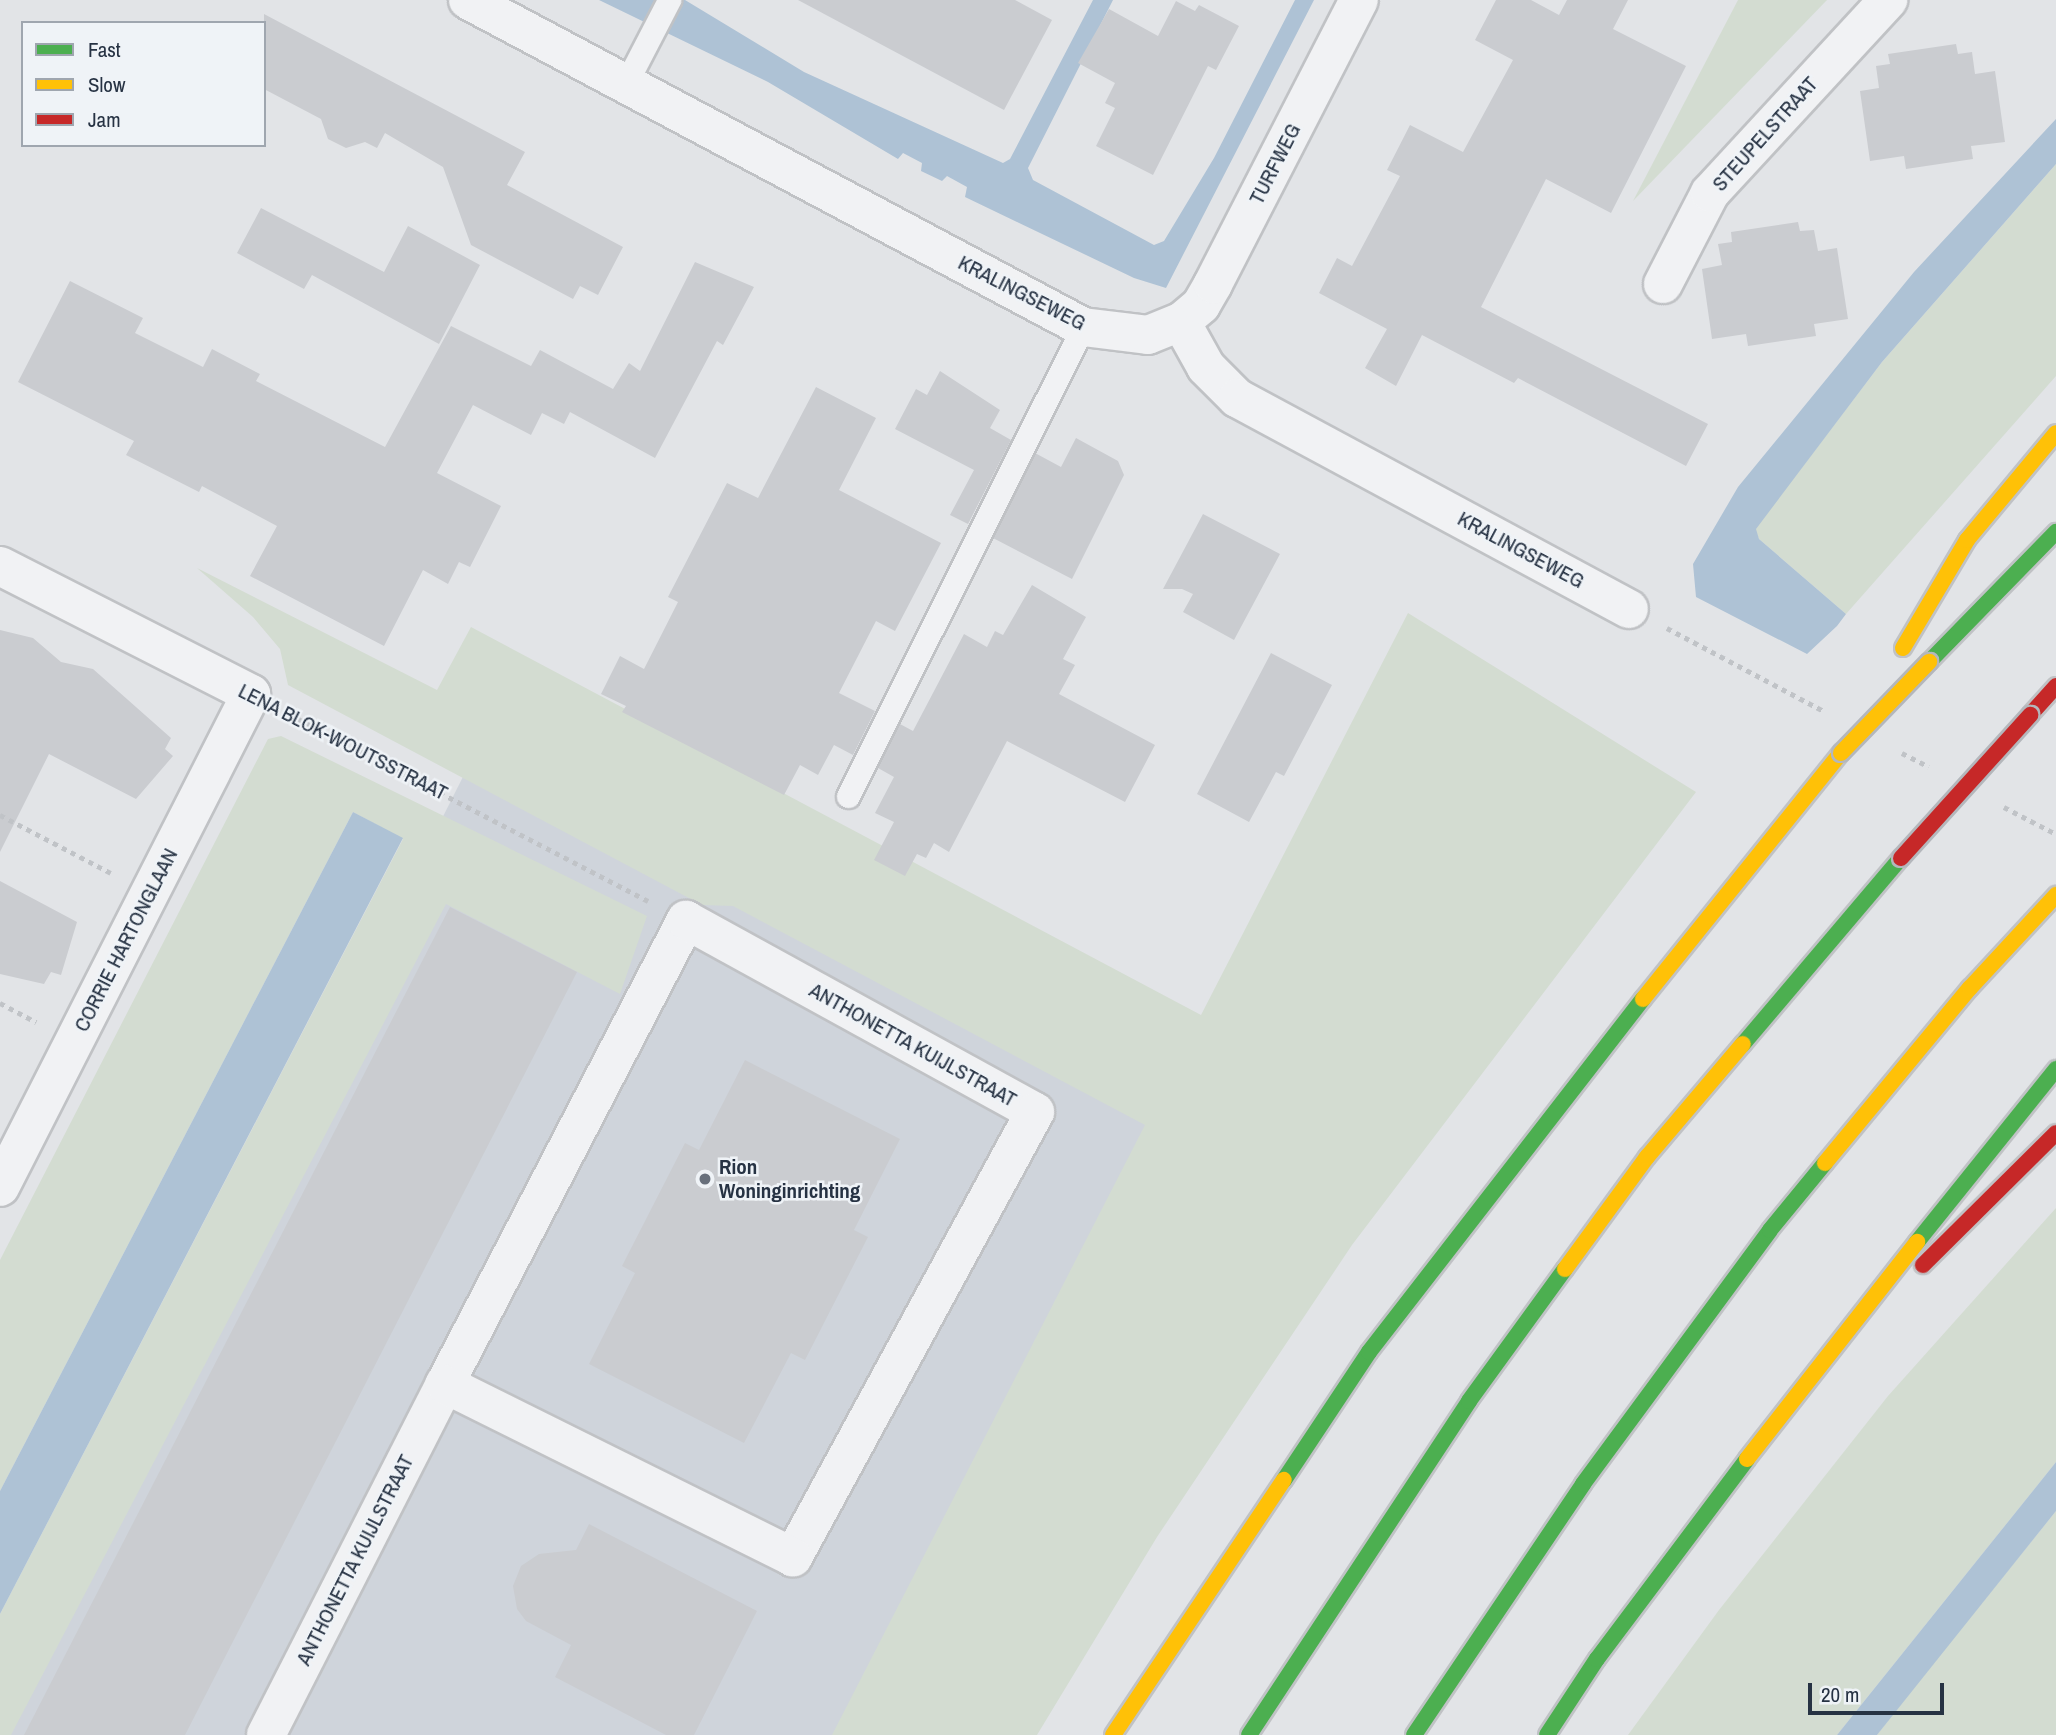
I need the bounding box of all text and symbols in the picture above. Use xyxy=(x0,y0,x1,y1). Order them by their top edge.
legend xyxy=(21,21,266,147)
text: Fast xyxy=(88,35,121,64)
text: Slow xyxy=(88,70,125,99)
street label: STEUPELSTRAAT xyxy=(1707,72,1823,196)
text: Jam xyxy=(88,105,121,134)
street label: TURFWEG xyxy=(1244,120,1306,208)
street label: KRALINGSEWEG xyxy=(954,250,1090,336)
street label: KRALINGSEWEG xyxy=(1453,506,1589,594)
street label: LENA BLOK-WOUTSSTRAAT xyxy=(234,678,452,806)
street label: CORRIE HARTONGLAAN xyxy=(69,844,183,1036)
street label: ANTHONETTA KUIJLSTRAAT xyxy=(805,977,1021,1113)
place label: Rion Woninginrichting xyxy=(719,1154,860,1204)
marker: Rion Woninginrichting xyxy=(697,1171,713,1187)
street label: ANTHONETTA KUIJLSTRAAT xyxy=(291,1450,419,1670)
scale bar xyxy=(1811,1668,1948,1712)
text: 20 m xyxy=(1821,1680,1859,1709)

